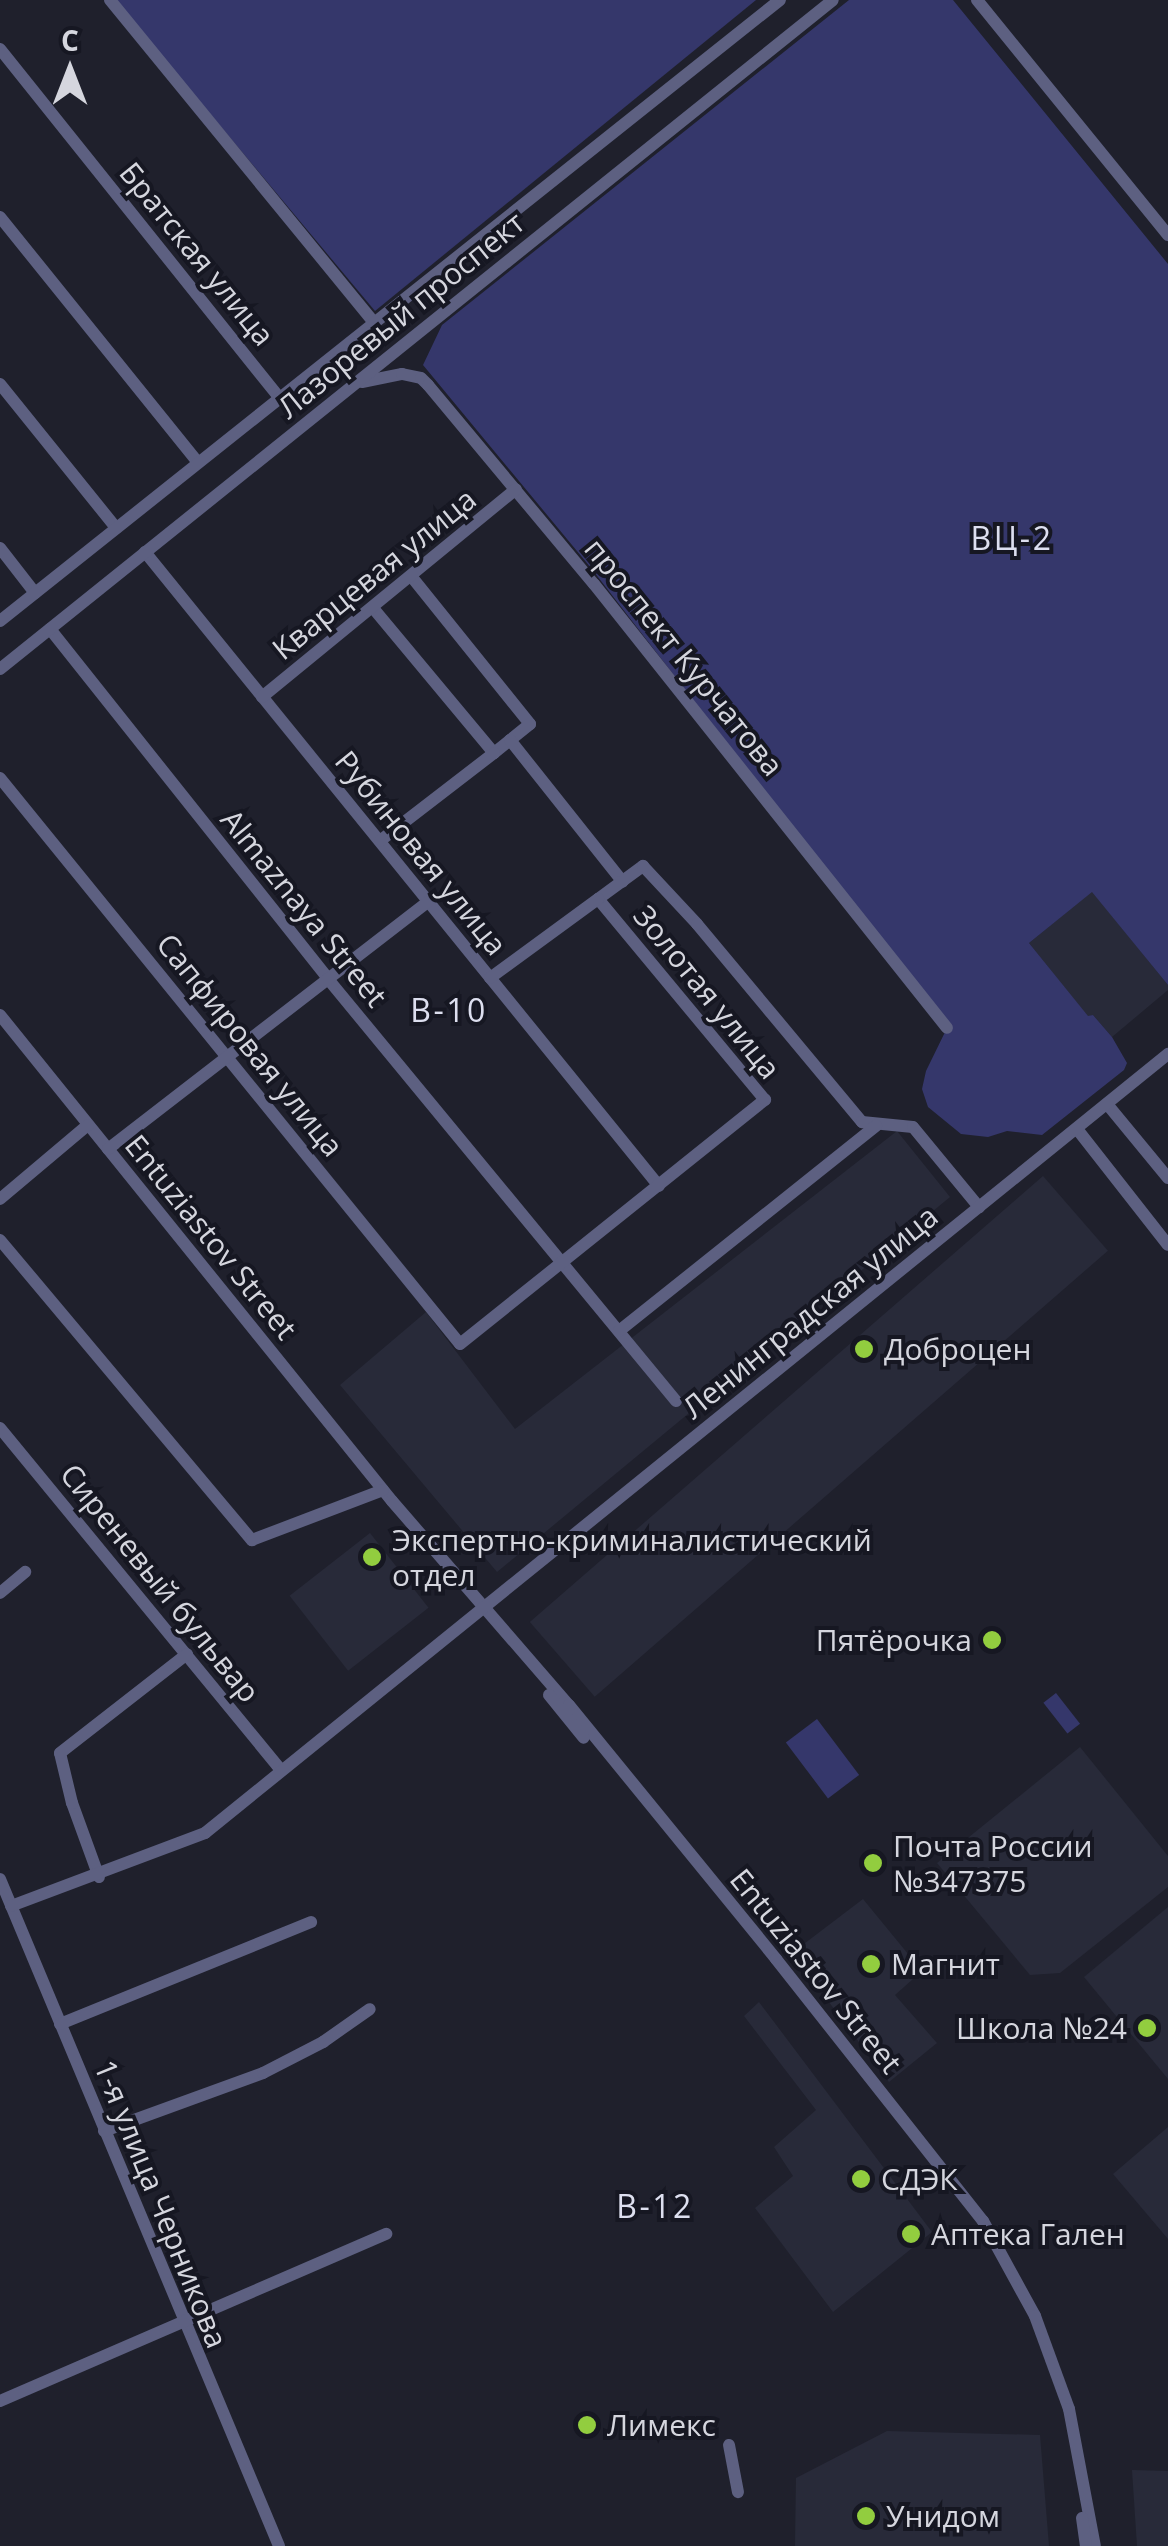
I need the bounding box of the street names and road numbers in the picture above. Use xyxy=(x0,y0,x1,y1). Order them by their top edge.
street label: Братская улица xyxy=(112,155,282,353)
street label: Лазоревый проспект xyxy=(270,204,532,426)
street label: Кварцевая улица xyxy=(265,481,483,667)
street label: проспект Курчатова xyxy=(577,531,791,783)
street label: Рубиновая улица xyxy=(328,744,514,962)
street label: Almaznaya Street xyxy=(213,802,395,1014)
street label: Золотая улица xyxy=(626,898,788,1086)
street label: Сапфировая улица xyxy=(149,926,351,1164)
street label: Entuziastov Street xyxy=(118,1128,304,1346)
street label: Ленинградская улица xyxy=(675,1198,945,1426)
street label: Сиреневый бульвар xyxy=(53,1457,267,1709)
street label: Entuziastov Street xyxy=(723,1862,909,2080)
street label: 1-я улица Черникова xyxy=(87,2055,235,2353)

